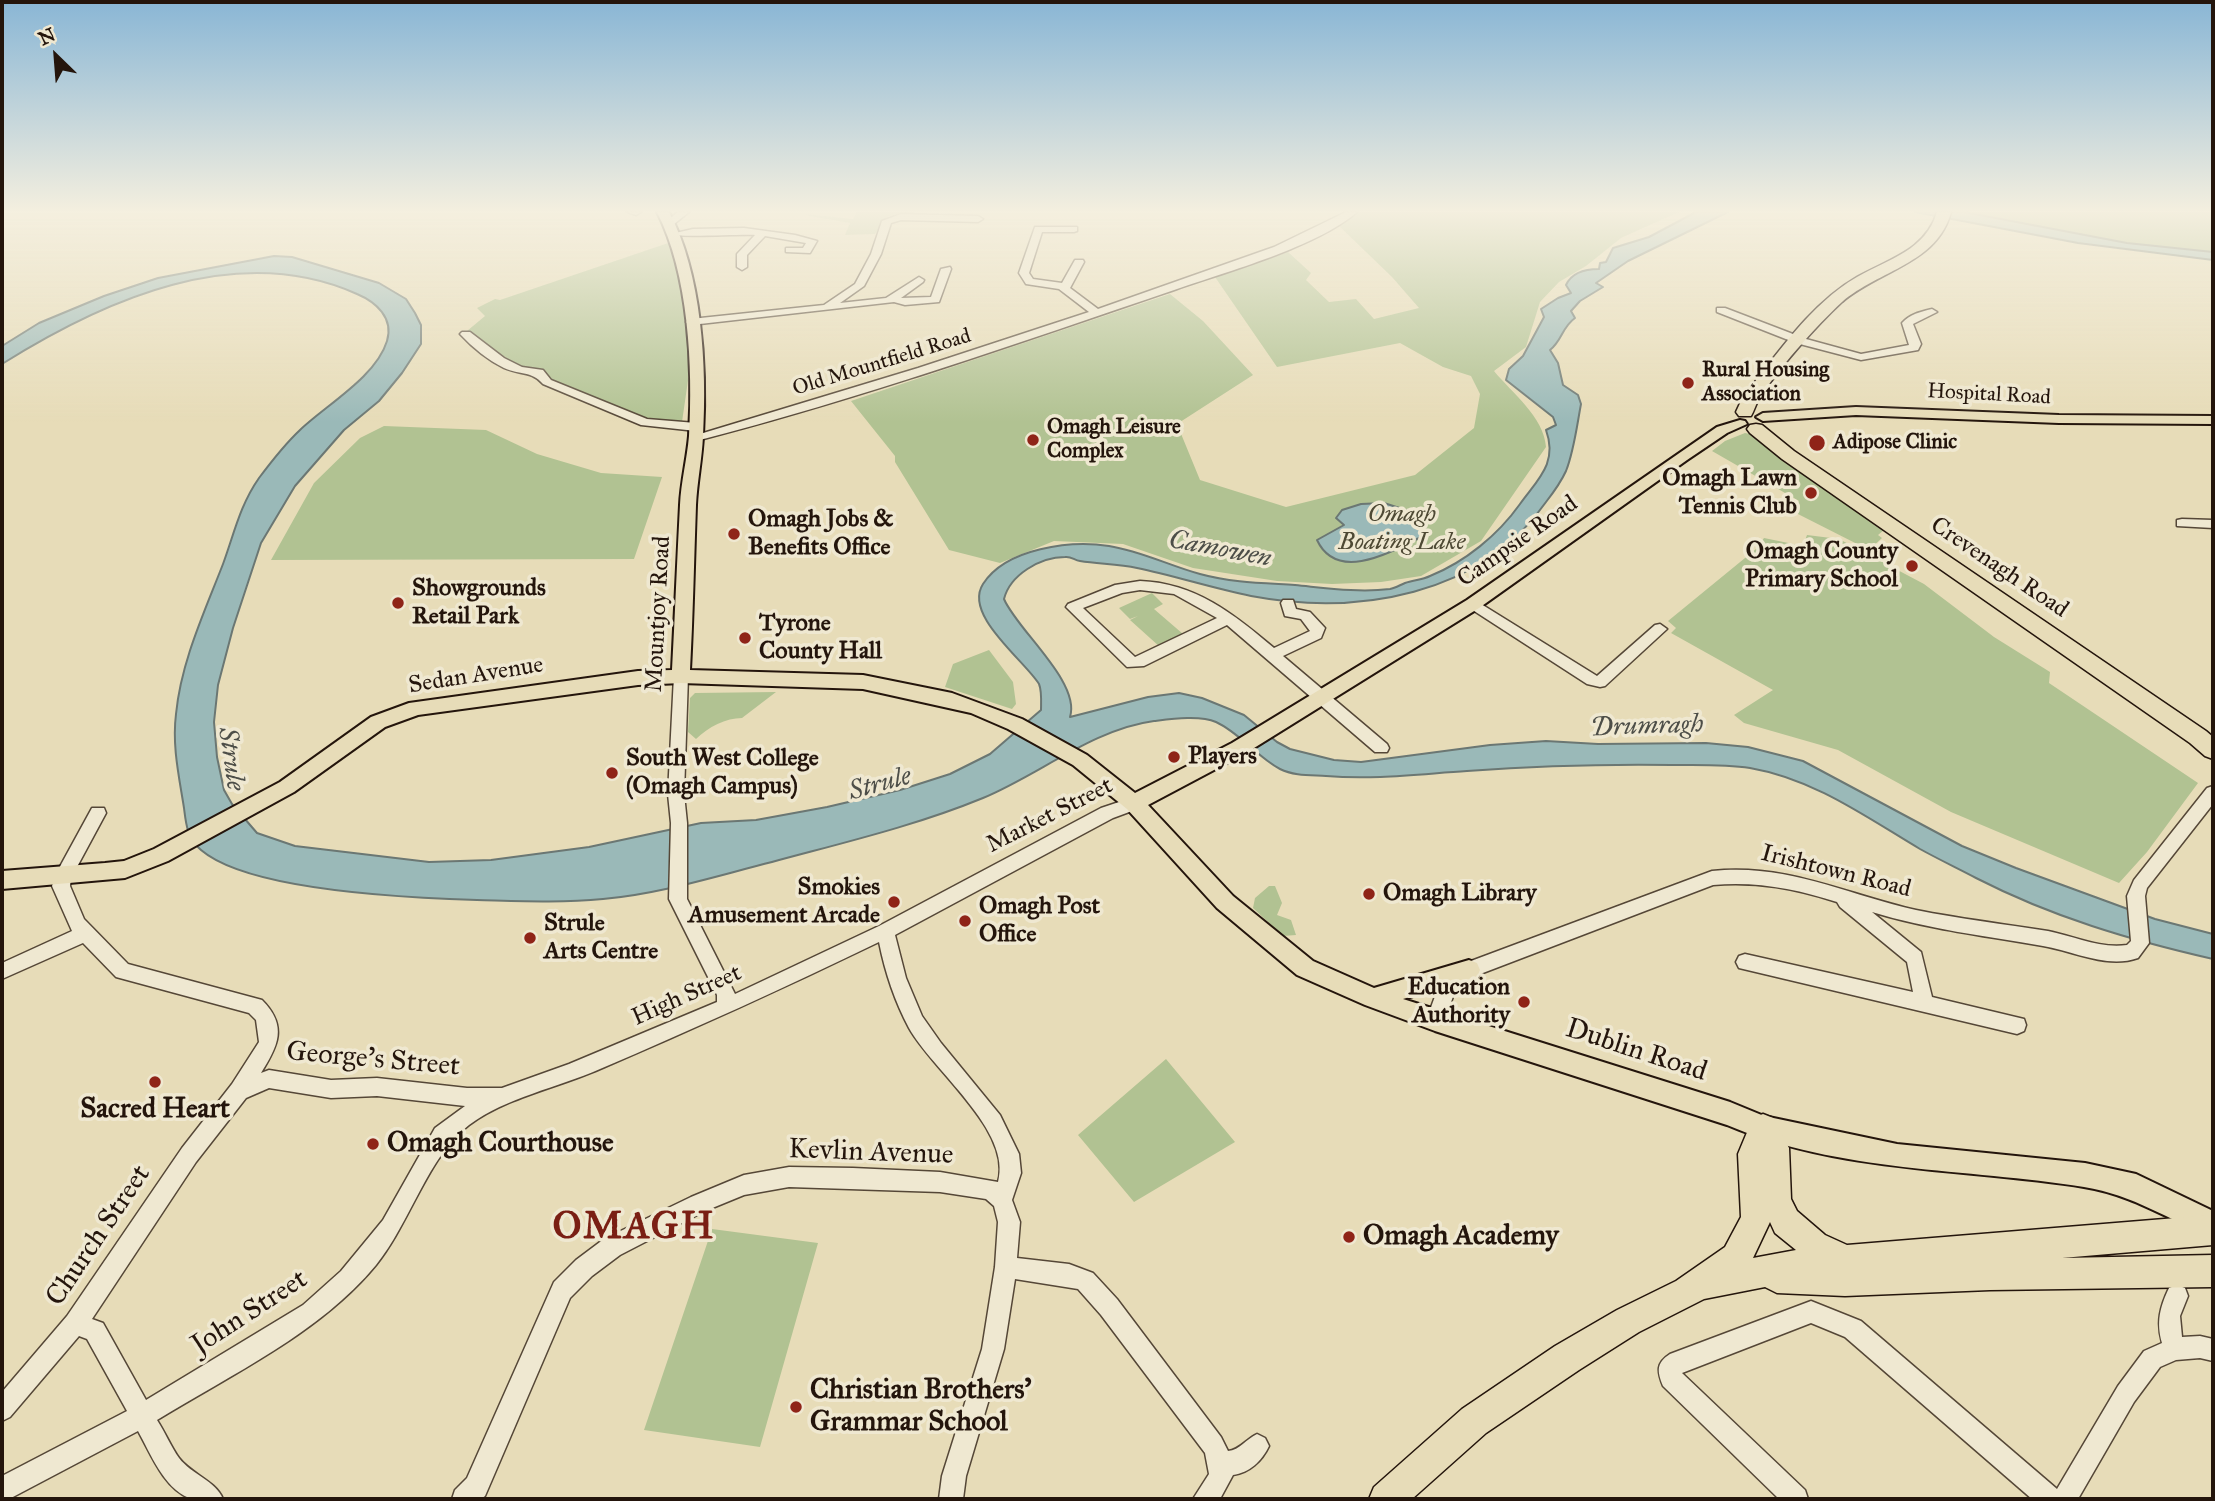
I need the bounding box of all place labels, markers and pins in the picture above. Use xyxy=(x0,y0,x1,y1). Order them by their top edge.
place label: Rural Housing Association xyxy=(1702,358,1829,408)
marker: Rural Housing Association xyxy=(1680,375,1696,391)
place label: Omagh Leisure Complex xyxy=(1047,415,1181,465)
place label: Adipose Clinic xyxy=(1833,430,1957,456)
marker: Omagh Leisure Complex xyxy=(1025,432,1041,448)
marker: Adipose Clinic xyxy=(1807,433,1827,453)
place label: Omagh Lawn Tennis Club xyxy=(1662,465,1797,521)
marker: Omagh Lawn Tennis Club xyxy=(1803,485,1819,501)
place label: Omagh Jobs & Benefits Office xyxy=(748,506,894,562)
marker: Omagh Jobs & Benefits Office xyxy=(726,526,742,542)
place label: Omagh County Primary School xyxy=(1745,538,1898,594)
marker: Omagh County Primary School xyxy=(1904,558,1920,574)
place label: Showgrounds Retail Park xyxy=(412,575,546,631)
marker: Showgrounds Retail Park xyxy=(390,595,406,611)
place label: Tyrone County Hall xyxy=(759,610,882,666)
marker: Tyrone County Hall xyxy=(737,630,753,646)
place label: Players xyxy=(1188,743,1257,771)
place label: South West College (Omagh Campus) xyxy=(626,745,819,801)
marker: Players xyxy=(1166,749,1182,765)
marker: South West College (Omagh Campus) xyxy=(604,765,620,781)
place label: Smokies Amusement Arcade xyxy=(688,874,880,930)
place label: Omagh Library xyxy=(1383,880,1536,908)
marker: Omagh Library xyxy=(1361,886,1377,902)
place label: Omagh Post Office xyxy=(979,893,1100,949)
marker: Smokies Amusement Arcade xyxy=(886,894,902,910)
place label: Strule Arts Centre xyxy=(544,910,658,966)
marker: Omagh Post Office xyxy=(957,913,973,929)
marker: Strule Arts Centre xyxy=(522,930,538,946)
place label: Education Authority xyxy=(1407,974,1510,1030)
marker: Education Authority xyxy=(1516,994,1532,1010)
marker: Sacred Heart xyxy=(147,1074,163,1090)
place label: Sacred Heart xyxy=(80,1093,230,1127)
place label: Omagh Courthouse xyxy=(387,1127,614,1161)
marker: Omagh Courthouse xyxy=(365,1136,381,1152)
place label: Omagh Academy xyxy=(1363,1220,1559,1254)
marker: Omagh Academy xyxy=(1341,1229,1357,1245)
place label: Christian Brothers' Grammar School xyxy=(810,1374,1031,1440)
marker: Christian Brothers' Grammar School xyxy=(788,1399,804,1415)

